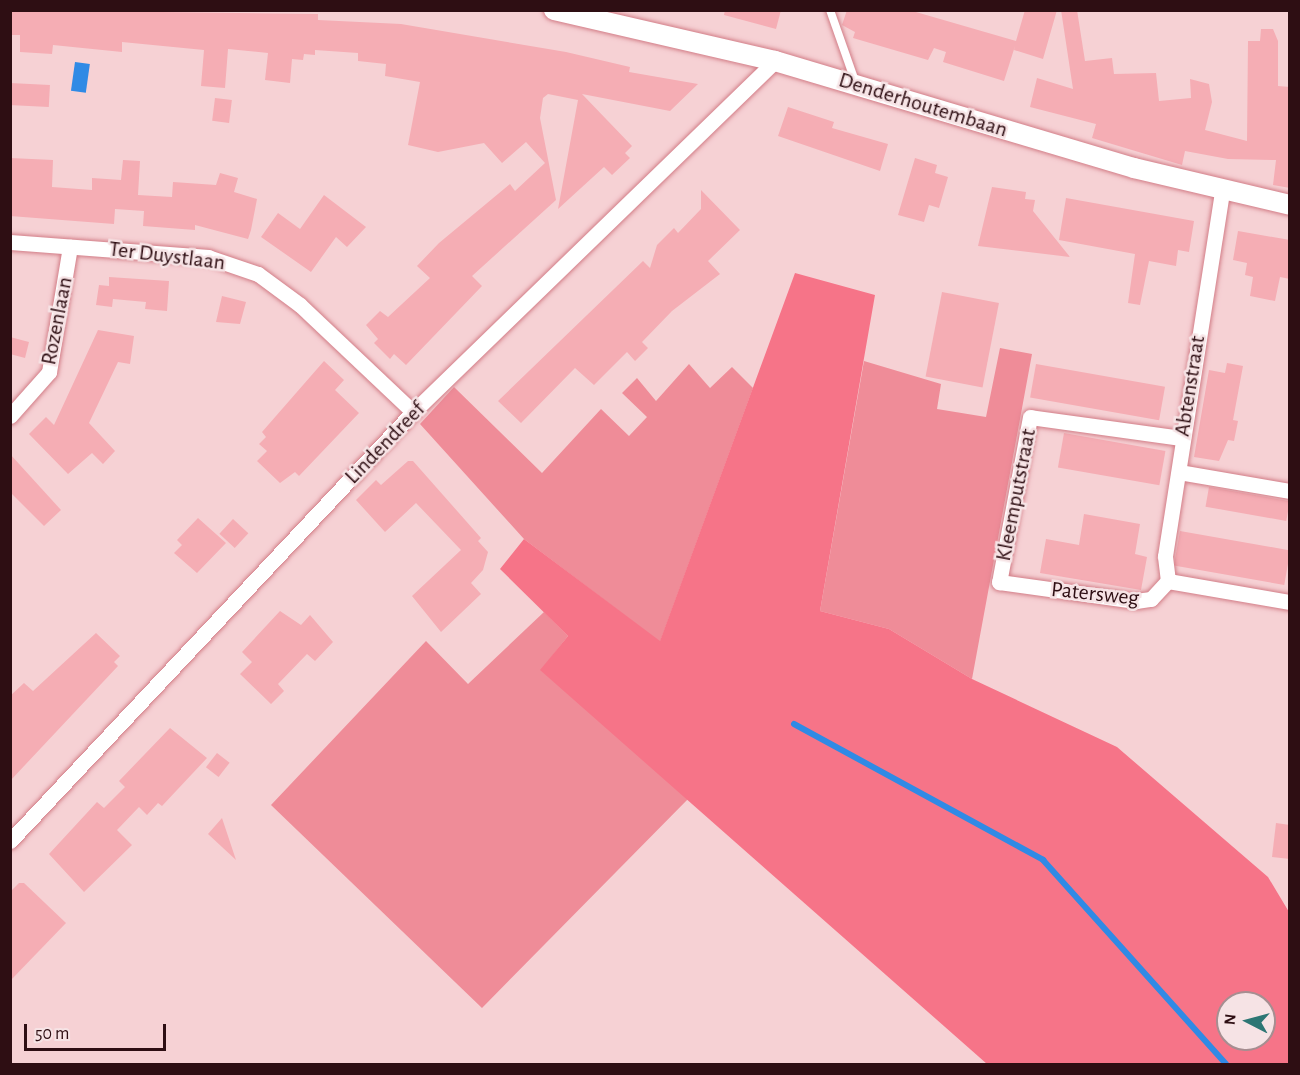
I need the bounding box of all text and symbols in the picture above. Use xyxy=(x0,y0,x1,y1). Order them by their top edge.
street label: Denderhoutembaan xyxy=(835,67,1011,143)
street label: Ter Duystlaan xyxy=(107,236,227,276)
street label: Rozenlaan xyxy=(36,275,78,367)
street label: Abtenstraat xyxy=(1169,334,1211,438)
street label: Lindendreef xyxy=(339,396,431,490)
street label: Kleemputstraat xyxy=(990,427,1042,563)
street label: Patersweg xyxy=(1050,576,1140,612)
north arrow xyxy=(1216,991,1276,1051)
scale bar xyxy=(27,1012,170,1050)
text: N xyxy=(1222,1013,1239,1026)
text: 50 m xyxy=(35,1025,69,1043)

